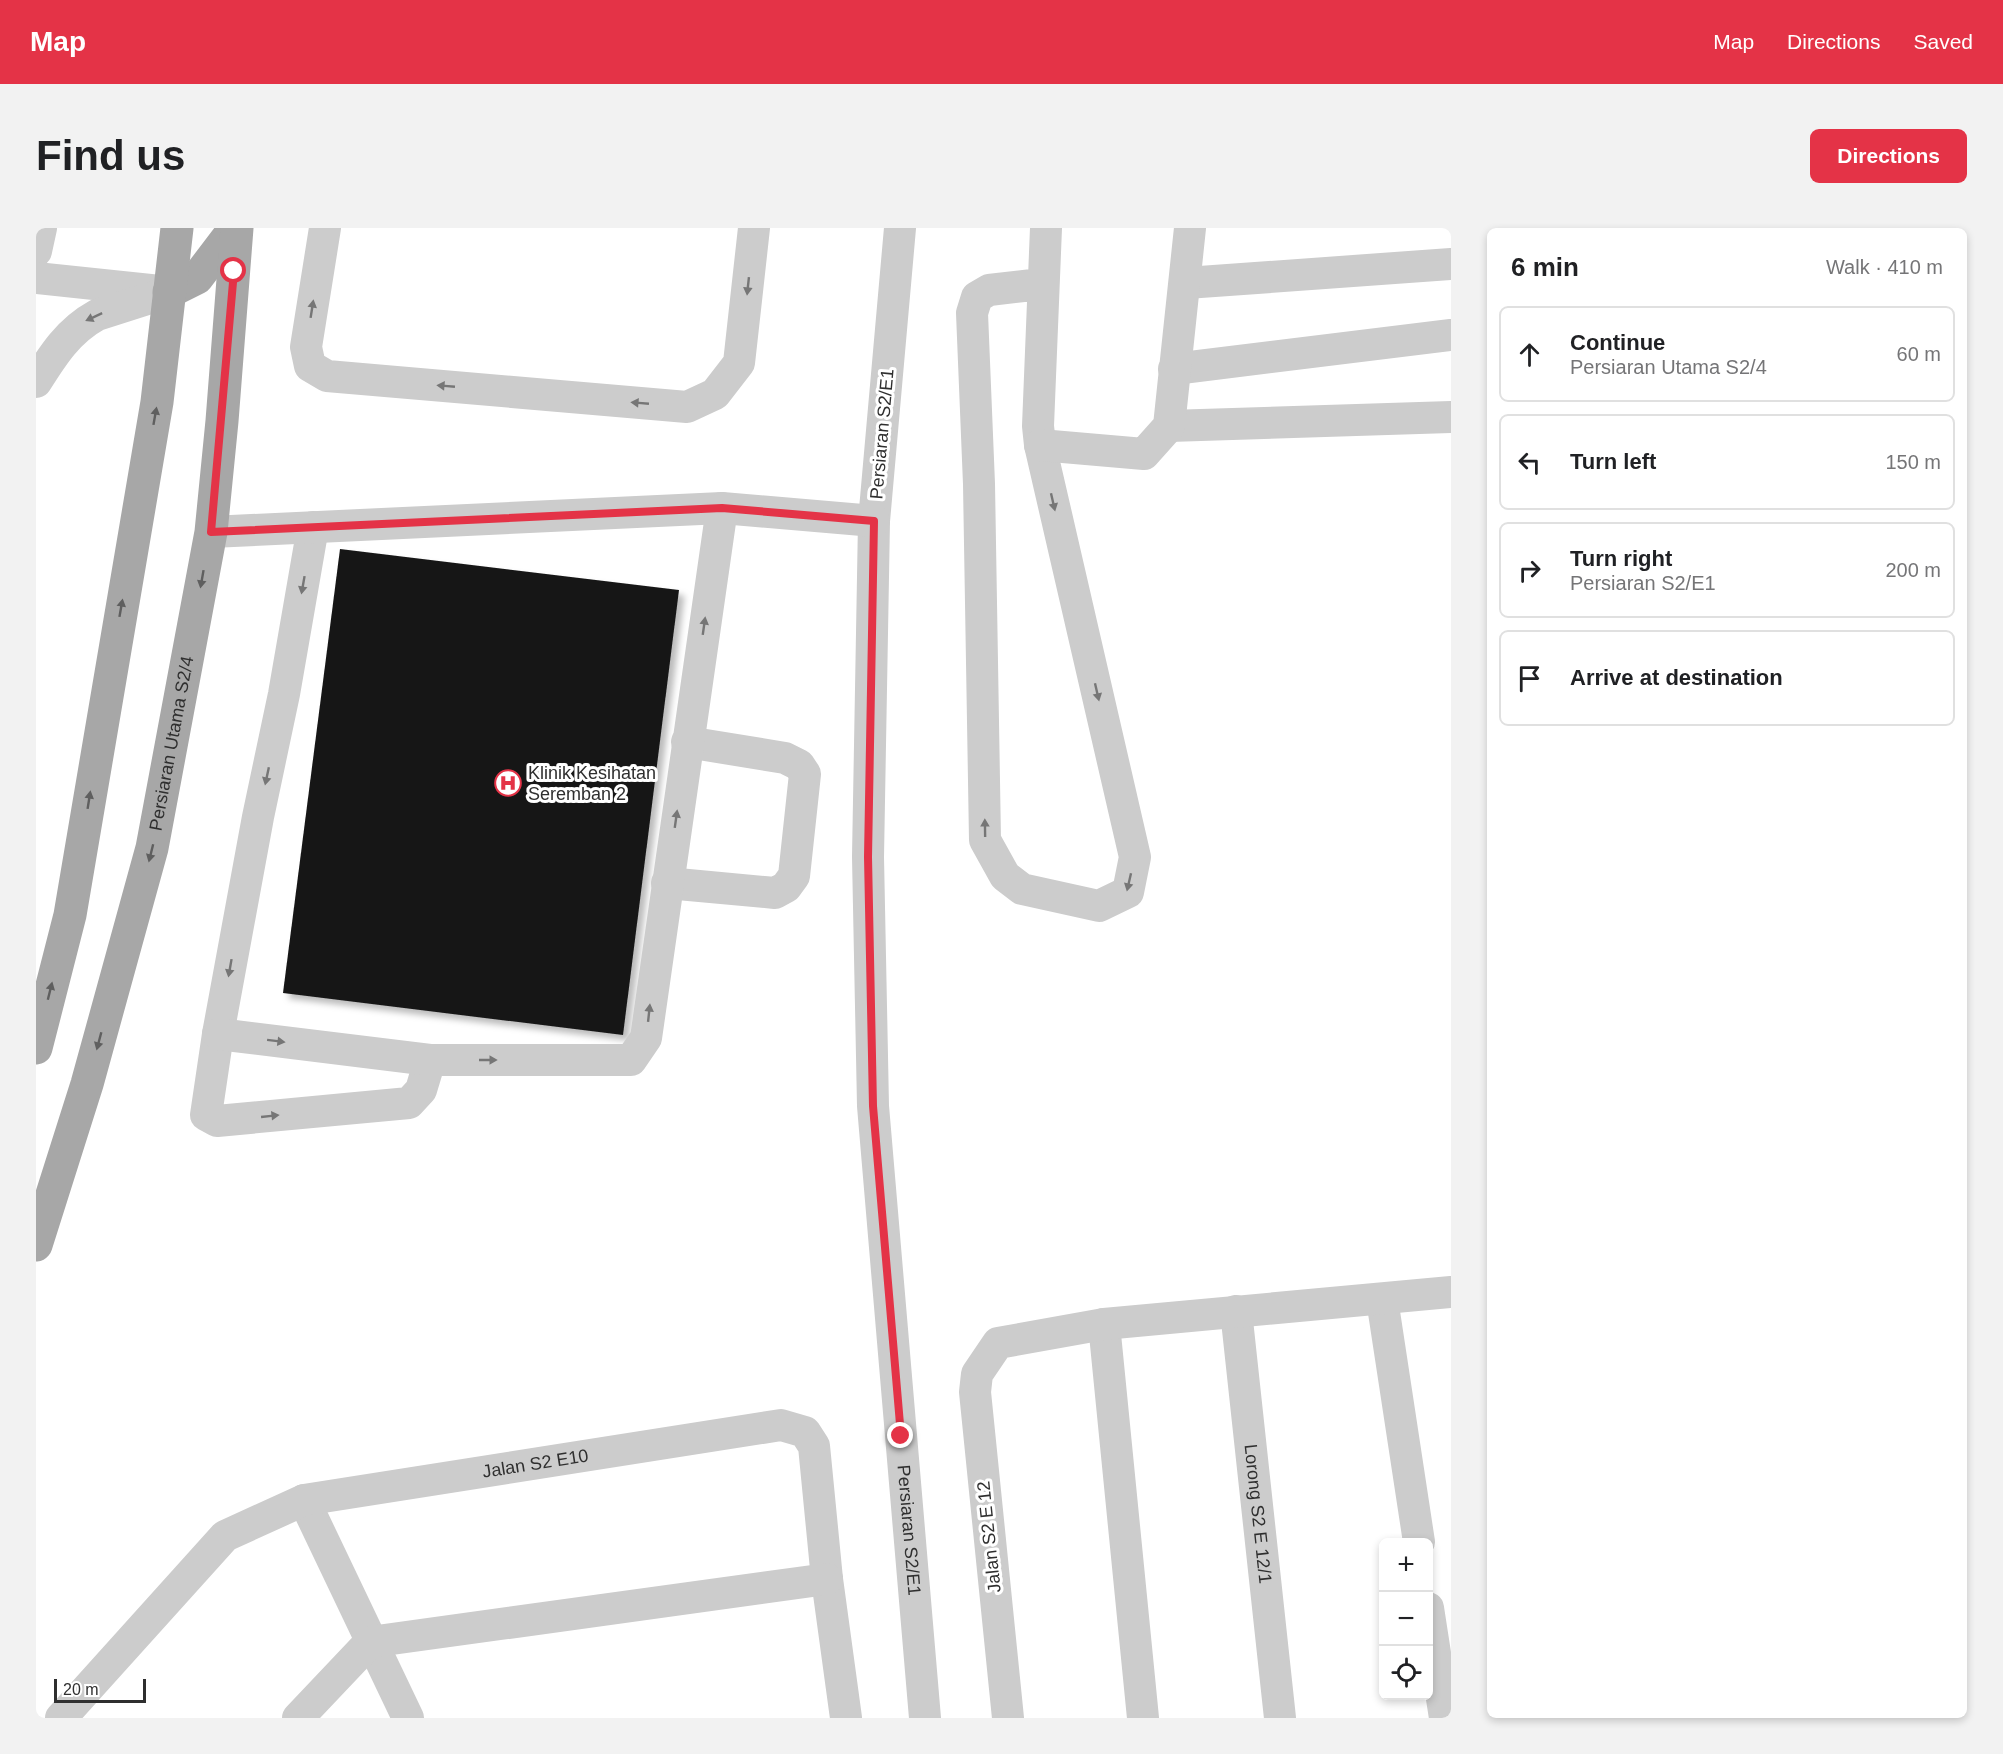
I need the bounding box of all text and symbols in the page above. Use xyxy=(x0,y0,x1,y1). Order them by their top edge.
text: Map xyxy=(30,26,86,57)
text: Map xyxy=(1713,30,1754,53)
text: Directions xyxy=(1787,30,1880,53)
text: Saved xyxy=(1913,30,1973,53)
button: Directions xyxy=(1810,129,1967,183)
text: Find us xyxy=(36,132,185,179)
text: 6 min xyxy=(1511,252,1579,282)
text: Walk · 410 m xyxy=(1826,256,1943,278)
route start xyxy=(220,257,246,283)
one-way arrow xyxy=(743,277,753,296)
one-way arrow xyxy=(308,299,317,318)
one-way arrow xyxy=(86,313,103,322)
text: Continue xyxy=(1570,330,1665,355)
icon: ahead xyxy=(1513,338,1546,371)
text: 60 m xyxy=(1897,343,1941,365)
text: Persiaran Utama S2/4 xyxy=(1570,356,1767,378)
street label: Persiaran S2/E1 xyxy=(866,368,898,500)
one-way arrow xyxy=(436,381,455,391)
one-way arrow xyxy=(630,398,649,408)
one-way arrow xyxy=(151,406,160,425)
icon: left xyxy=(1513,446,1546,479)
text: Turn left xyxy=(1570,449,1656,474)
text: 150 m xyxy=(1885,451,1941,473)
one-way arrow xyxy=(1049,493,1059,511)
text: Turn right xyxy=(1570,546,1672,571)
icon: right xyxy=(1513,554,1546,587)
text: 200 m xyxy=(1885,559,1941,581)
one-way arrow xyxy=(197,569,206,588)
text: Persiaran S2/E1 xyxy=(1570,572,1716,594)
one-way arrow xyxy=(299,575,308,594)
one-way arrow xyxy=(117,598,126,617)
one-way arrow xyxy=(700,617,709,636)
street label: Persiaran Utama S2/4 xyxy=(145,655,198,832)
icon: arrive xyxy=(1513,662,1546,695)
text: Arrive at destination xyxy=(1570,665,1783,690)
one-way arrow xyxy=(1092,683,1102,701)
place label: Klinik Kesihatan Seremban 2 xyxy=(528,763,656,804)
one-way arrow xyxy=(261,767,271,785)
hospital icon: Klinik Kesihatan Seremban 2 xyxy=(493,768,523,798)
one-way arrow xyxy=(84,791,93,810)
one-way arrow xyxy=(672,810,681,829)
one-way arrow xyxy=(980,818,990,837)
one-way arrow xyxy=(145,844,155,862)
one-way arrow xyxy=(1124,873,1134,891)
one-way arrow xyxy=(225,958,234,977)
one-way arrow xyxy=(46,982,56,1001)
one-way arrow xyxy=(644,1003,654,1022)
one-way arrow xyxy=(94,1032,103,1050)
one-way arrow xyxy=(266,1036,285,1046)
one-way arrow xyxy=(479,1055,498,1065)
one-way arrow xyxy=(261,1111,280,1121)
route end xyxy=(887,1422,913,1448)
street label: Lorong S2 E 12/1 xyxy=(1240,1443,1275,1585)
street label: Jalan S2 E10 xyxy=(481,1445,590,1482)
street label: Persiaran S2/E1 xyxy=(894,1464,925,1596)
street label: Jalan S2 E 12 xyxy=(973,1480,1005,1594)
map controls xyxy=(1379,1538,1433,1700)
button: + xyxy=(1379,1538,1433,1592)
button: − xyxy=(1379,1592,1433,1646)
button: locate xyxy=(1379,1646,1433,1700)
scale bar xyxy=(54,1676,146,1704)
text: 20 m xyxy=(63,1681,99,1698)

